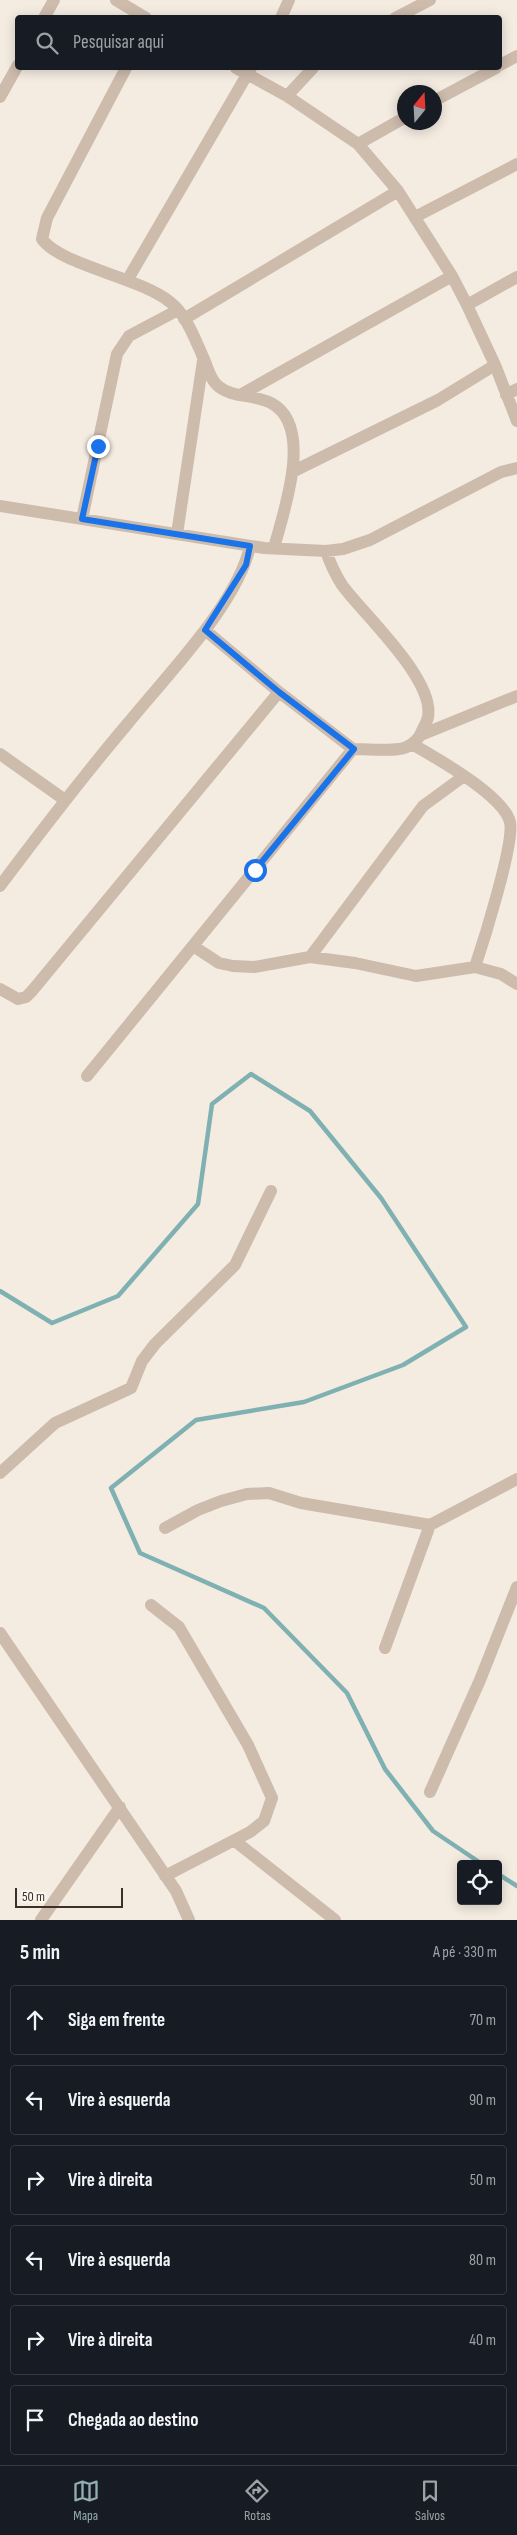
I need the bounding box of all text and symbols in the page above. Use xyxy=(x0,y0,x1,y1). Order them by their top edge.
search box xyxy=(15,15,502,70)
icon: search xyxy=(33,29,61,57)
text: Pesquisar aqui xyxy=(73,31,164,54)
north arrow xyxy=(397,85,442,130)
route end xyxy=(87,435,110,458)
route start xyxy=(244,859,267,882)
map controls xyxy=(457,1860,502,1905)
button: locate xyxy=(457,1860,502,1905)
scale bar xyxy=(15,1885,122,1908)
text: 50 m xyxy=(22,1888,45,1905)
text: 5 min xyxy=(20,1940,60,1965)
text: A pé · 330 m xyxy=(433,1943,497,1962)
icon: ahead xyxy=(21,2006,49,2034)
text: Siga em frente xyxy=(68,2009,165,2032)
text: 70 m xyxy=(470,2011,496,2030)
icon: left xyxy=(21,2086,49,2114)
text: Vire à esquerda xyxy=(68,2089,170,2112)
text: 90 m xyxy=(469,2091,496,2110)
icon: right xyxy=(21,2166,49,2194)
text: Vire à direita xyxy=(68,2169,152,2192)
text: 50 m xyxy=(470,2171,496,2190)
icon: left xyxy=(21,2246,49,2274)
text: Vire à esquerda xyxy=(68,2249,170,2272)
text: 80 m xyxy=(469,2251,496,2270)
icon: right xyxy=(21,2326,49,2354)
text: Vire à direita xyxy=(68,2329,152,2352)
text: 40 m xyxy=(469,2331,496,2350)
icon: arrive xyxy=(21,2406,49,2434)
text: Chegada ao destino xyxy=(68,2409,198,2432)
tab: Mapa xyxy=(72,2477,100,2524)
tab: Rotas xyxy=(243,2477,271,2524)
tab: Salvos xyxy=(415,2477,445,2524)

